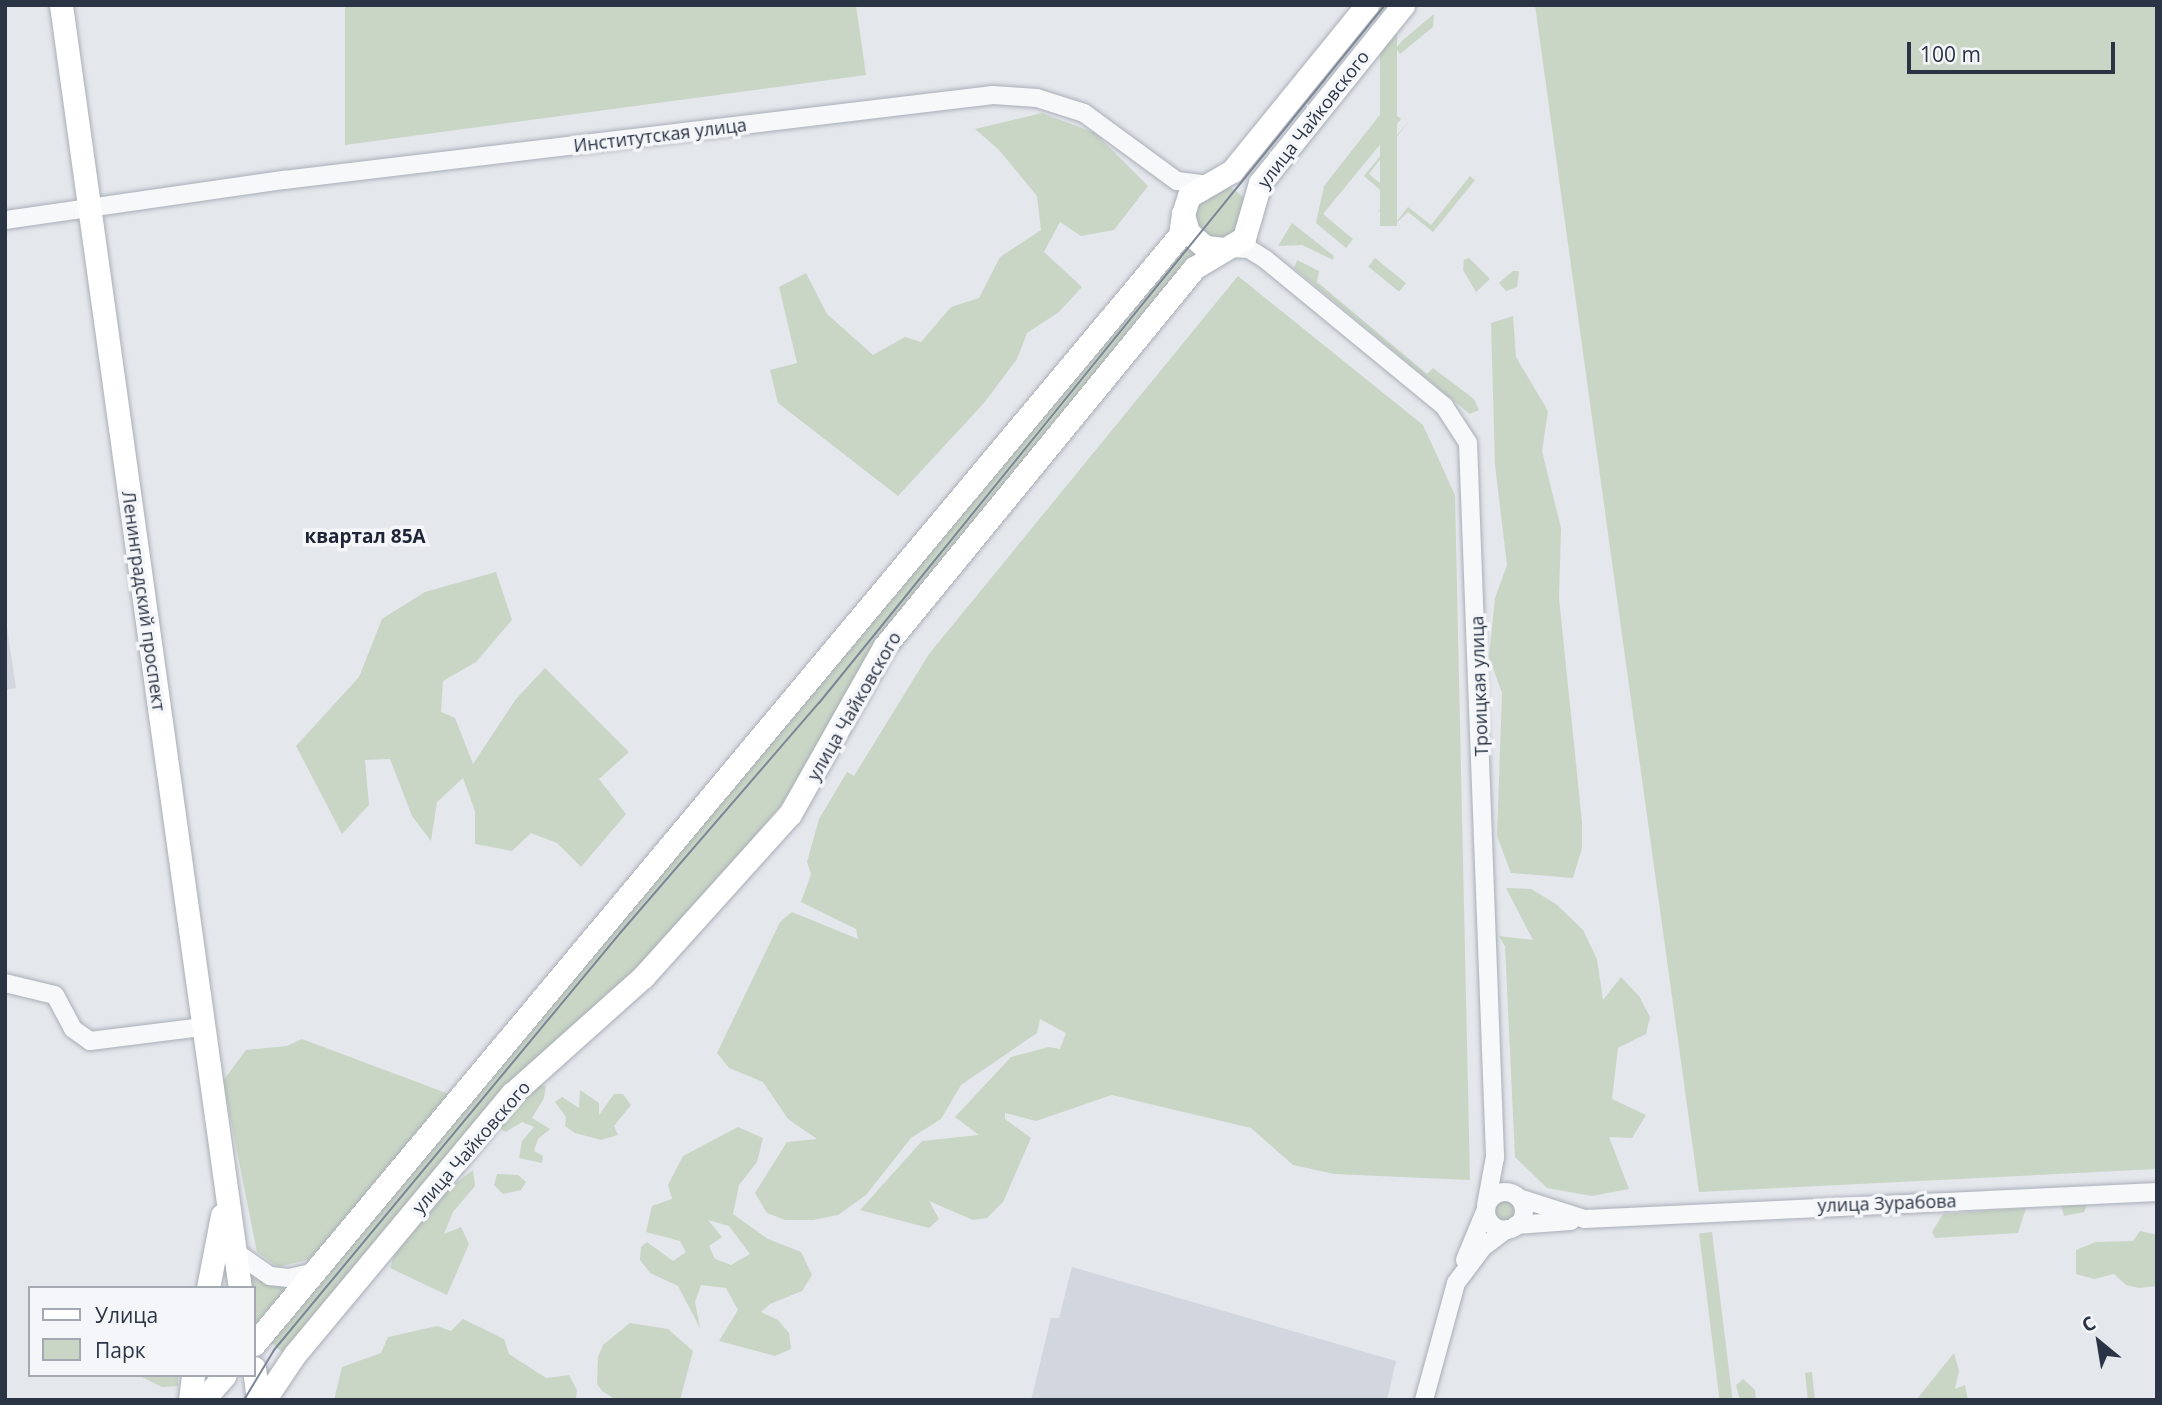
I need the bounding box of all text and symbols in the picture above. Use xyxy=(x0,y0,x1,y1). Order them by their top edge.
scale bar xyxy=(1910,28,2118,72)
text: 100 m xyxy=(1920,40,1981,68)
street label: улица Чайковского xyxy=(1253,46,1373,192)
street label: Институтская улица xyxy=(572,114,748,156)
street label: Ленинградский проспект xyxy=(118,489,170,713)
district label: квартал 85А xyxy=(304,526,426,548)
street label: Троицкая улица xyxy=(1466,615,1492,757)
street label: улица Чайковского xyxy=(803,628,905,784)
street label: улица Чайковского xyxy=(408,1076,534,1218)
street label: улица Зурабова xyxy=(1817,1190,1957,1216)
legend xyxy=(28,1286,256,1377)
text: Улица xyxy=(95,1301,158,1329)
north arrow xyxy=(2064,1307,2134,1377)
text: С xyxy=(2077,1310,2100,1338)
text: Парк xyxy=(95,1336,146,1364)

